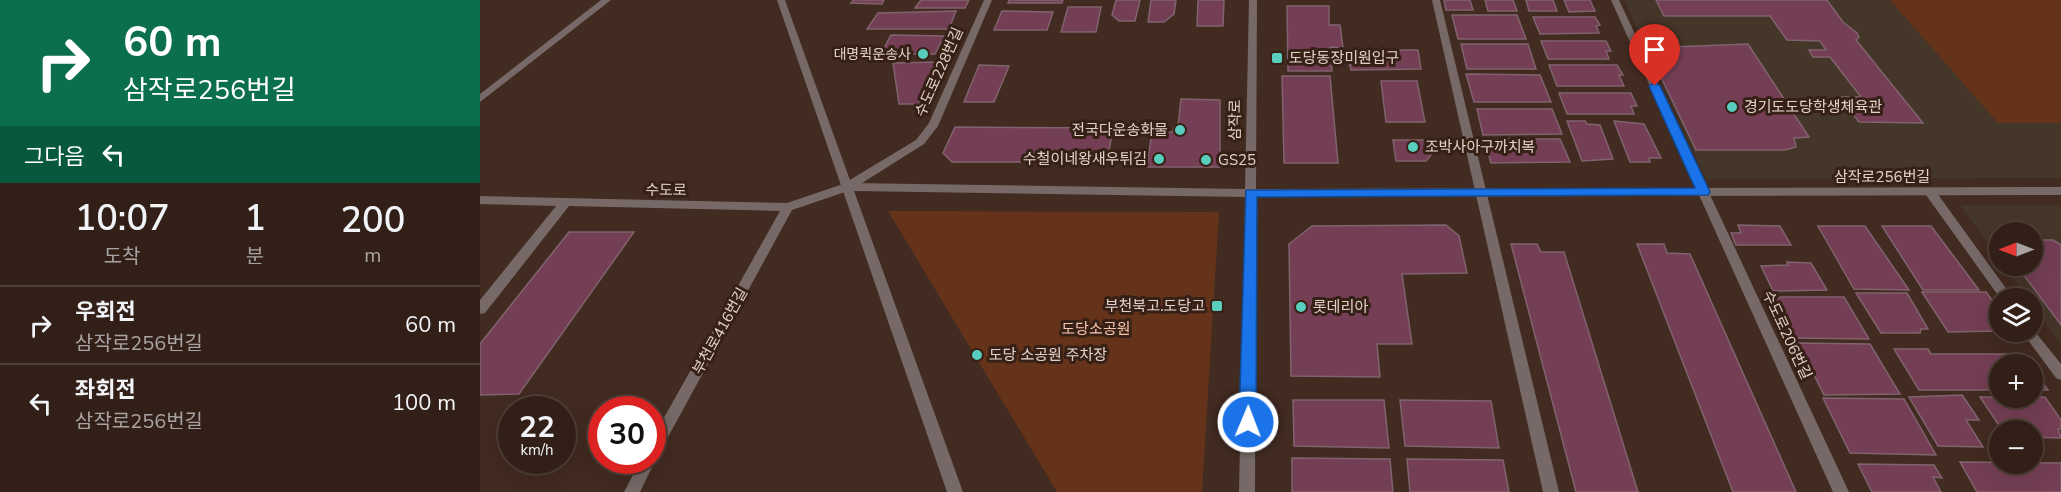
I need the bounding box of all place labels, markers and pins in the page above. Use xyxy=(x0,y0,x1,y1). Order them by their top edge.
pin xyxy=(1629,24,1680,86)
place label: 대명퀵운송사 xyxy=(834,45,911,64)
marker: 대명퀵운송사 xyxy=(916,47,930,61)
place label: 도당동장미원입구 xyxy=(1289,48,1399,68)
marker: 도당동장미원입구 xyxy=(1270,51,1284,65)
place label: 경기도도당학생체육관 xyxy=(1744,97,1882,117)
marker: 경기도도당학생체육관 xyxy=(1725,100,1739,114)
place label: 전국다운송화물 xyxy=(1071,120,1168,140)
marker: 전국다운송화물 xyxy=(1173,123,1187,137)
place label: 조박사아구까치복 xyxy=(1425,137,1535,157)
marker: 조박사아구까치복 xyxy=(1406,140,1420,154)
place label: 수철이네왕새우튀김 xyxy=(1023,149,1147,169)
place label: GS25 xyxy=(1218,150,1256,170)
marker: 수철이네왕새우튀김 xyxy=(1152,152,1166,166)
marker: GS25 xyxy=(1199,153,1213,167)
place label: 부천북고.도당고 xyxy=(1105,296,1205,316)
place label: 롯데리아 xyxy=(1313,297,1368,317)
marker: 부천북고.도당고 xyxy=(1210,299,1224,313)
marker: 롯데리아 xyxy=(1294,300,1308,314)
place label: 도당 소공원 주차장 xyxy=(989,345,1107,365)
marker: 도당 소공원 주차장 xyxy=(970,348,984,362)

